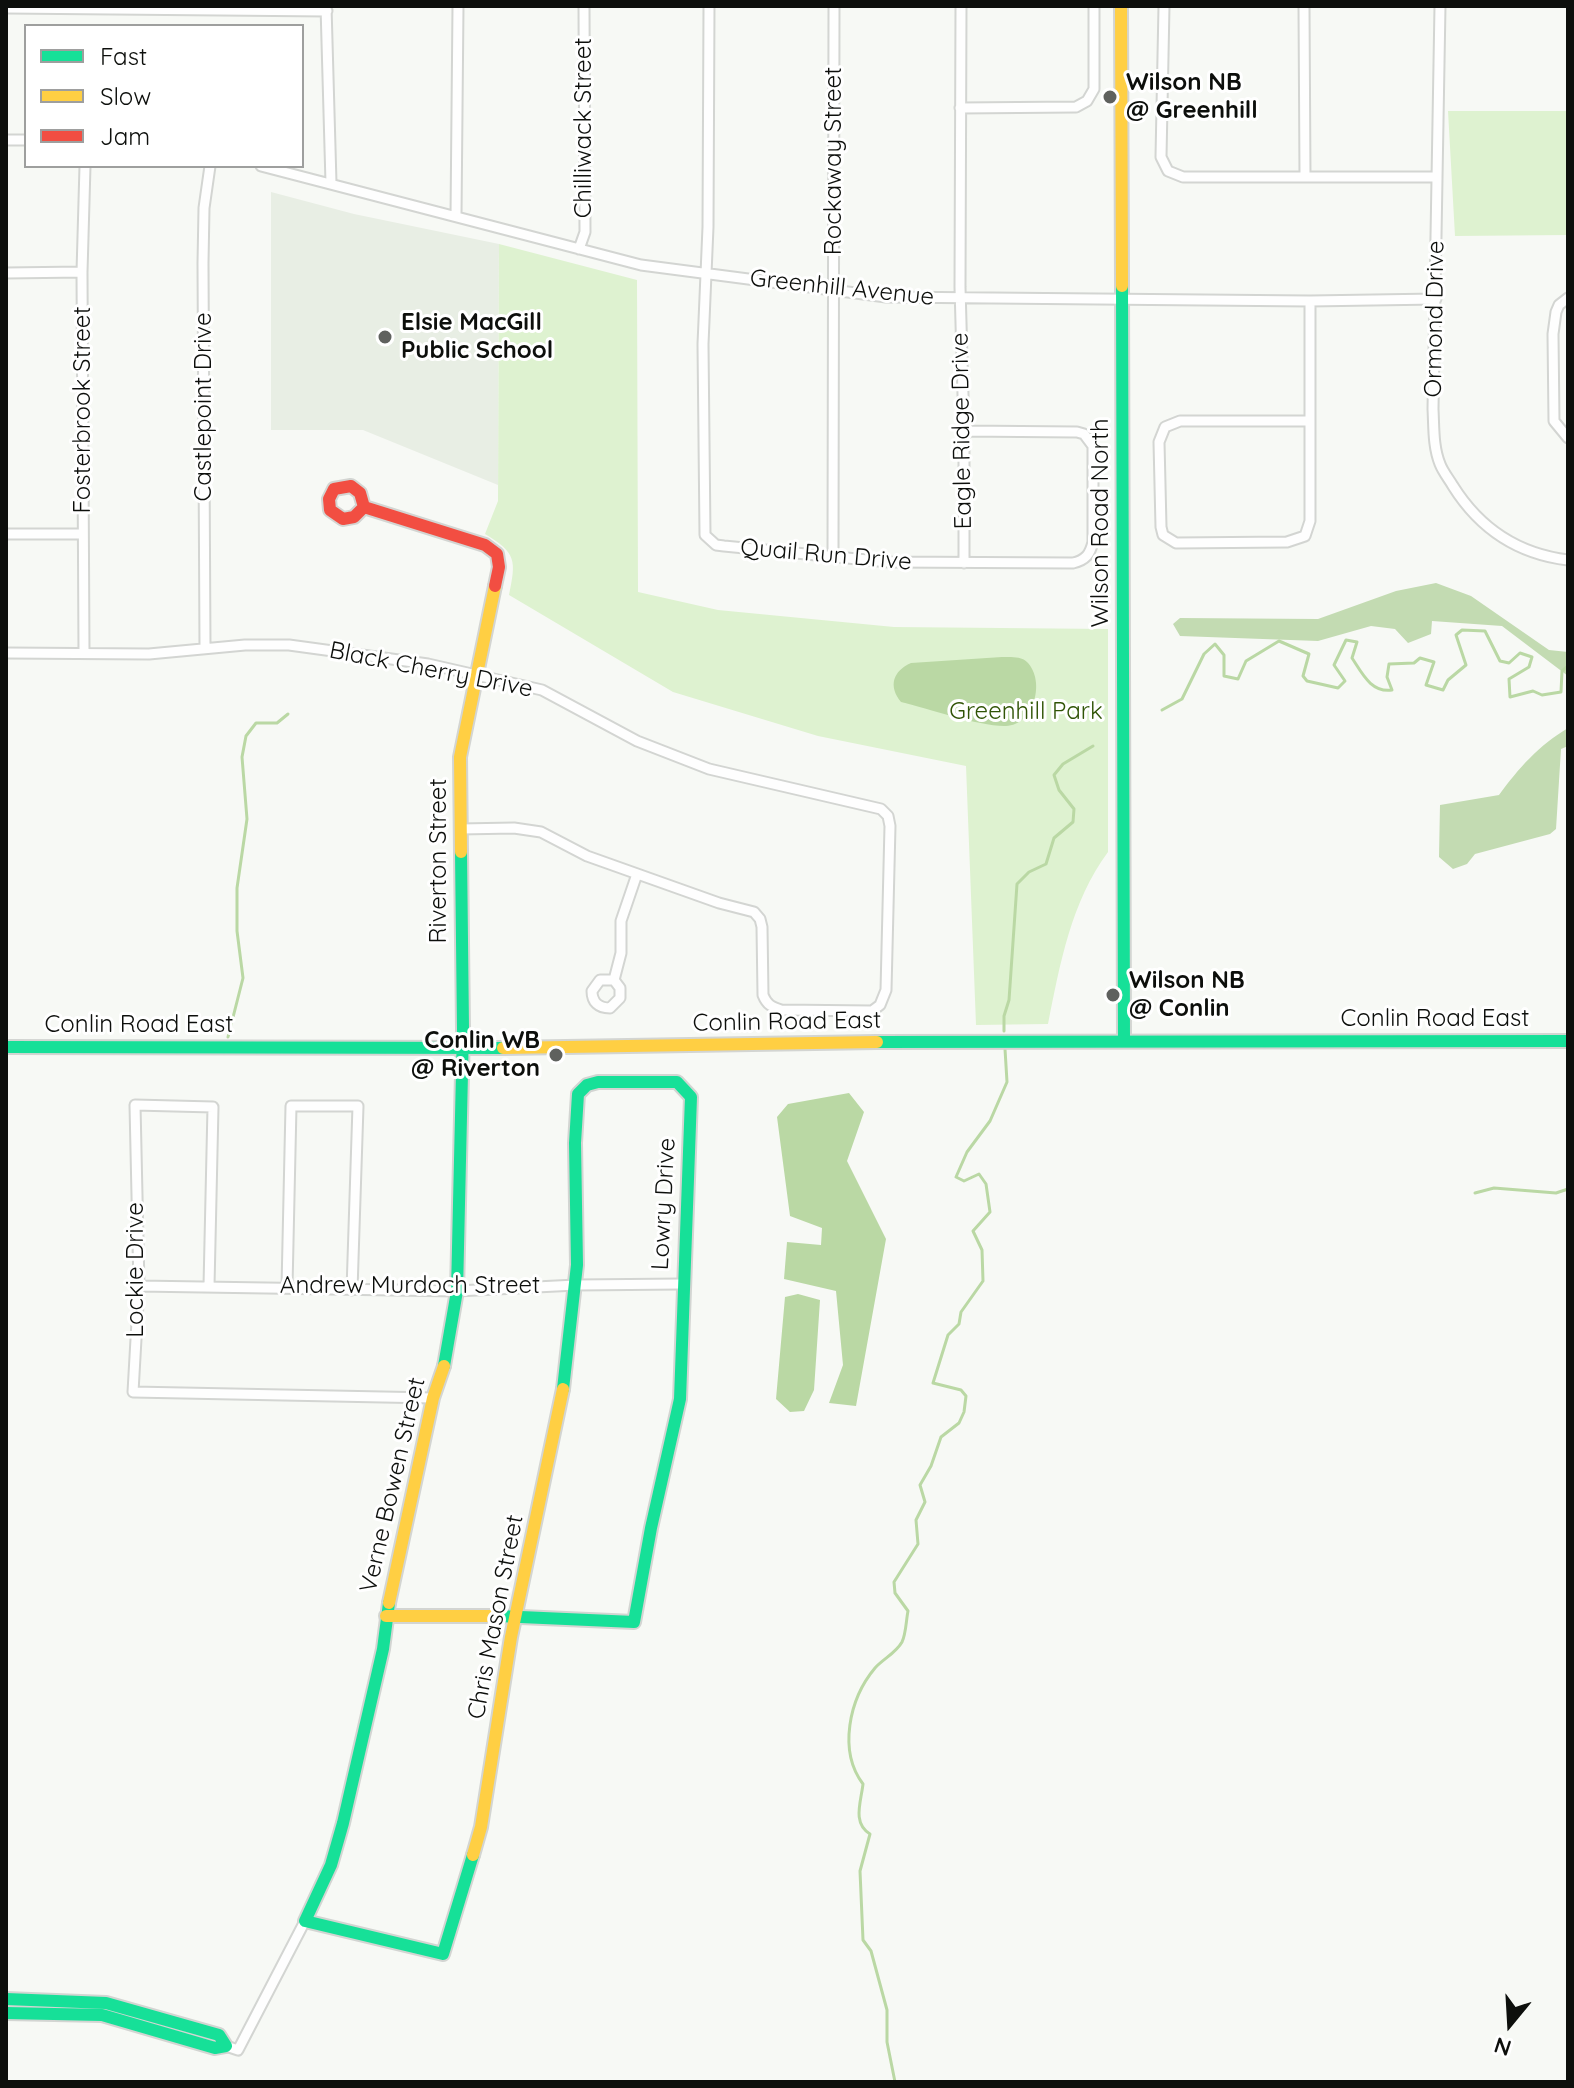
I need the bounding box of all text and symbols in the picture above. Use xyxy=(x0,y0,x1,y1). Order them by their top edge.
legend xyxy=(24,24,304,168)
street label: Chilliwack Street xyxy=(570,38,598,218)
text: Fast xyxy=(100,41,147,71)
street label: Rockaway Street xyxy=(820,67,848,255)
place label: Wilson NB @ Greenhill xyxy=(1126,69,1258,125)
text: Slow xyxy=(100,81,151,111)
marker: Wilson NB @ Greenhill xyxy=(1101,88,1119,106)
text: Jam xyxy=(100,121,150,151)
street label: Ormond Drive xyxy=(1419,240,1451,398)
street label: Greenhill Avenue xyxy=(749,264,935,312)
street label: Fosterbrook Street xyxy=(69,306,97,514)
place label: Elsie MacGill Public School xyxy=(401,309,553,365)
street label: Castlepoint Drive xyxy=(190,313,218,501)
marker: Elsie MacGill Public School xyxy=(376,328,394,346)
street label: Eagle Ridge Drive xyxy=(946,332,978,530)
street label: Wilson Road North xyxy=(1087,418,1115,628)
street label: Quail Run Drive xyxy=(739,533,913,577)
street label: Black Cherry Drive xyxy=(327,636,535,704)
park label: Greenhill Park xyxy=(949,698,1103,726)
street label: Riverton Street xyxy=(425,778,453,944)
place label: Wilson NB @ Conlin xyxy=(1129,967,1245,1023)
marker: Wilson NB @ Conlin xyxy=(1104,986,1122,1004)
street label: Conlin Road East xyxy=(1341,1005,1529,1033)
street label: Conlin Road East xyxy=(692,1006,882,1038)
street label: Conlin Road East xyxy=(45,1011,233,1039)
place label: Conlin WB @ Riverton xyxy=(411,1027,540,1083)
marker: Conlin WB @ Riverton xyxy=(547,1046,565,1064)
street label: Lowry Drive xyxy=(646,1137,682,1271)
street label: Lockie Drive xyxy=(122,1202,150,1338)
street label: Andrew Murdoch Street xyxy=(280,1272,540,1300)
street label: Verne Bowen Street xyxy=(354,1375,432,1595)
street label: Chris Mason Street xyxy=(462,1512,530,1722)
north arrow xyxy=(1470,1984,1550,2064)
text: N xyxy=(1491,2031,1515,2063)

